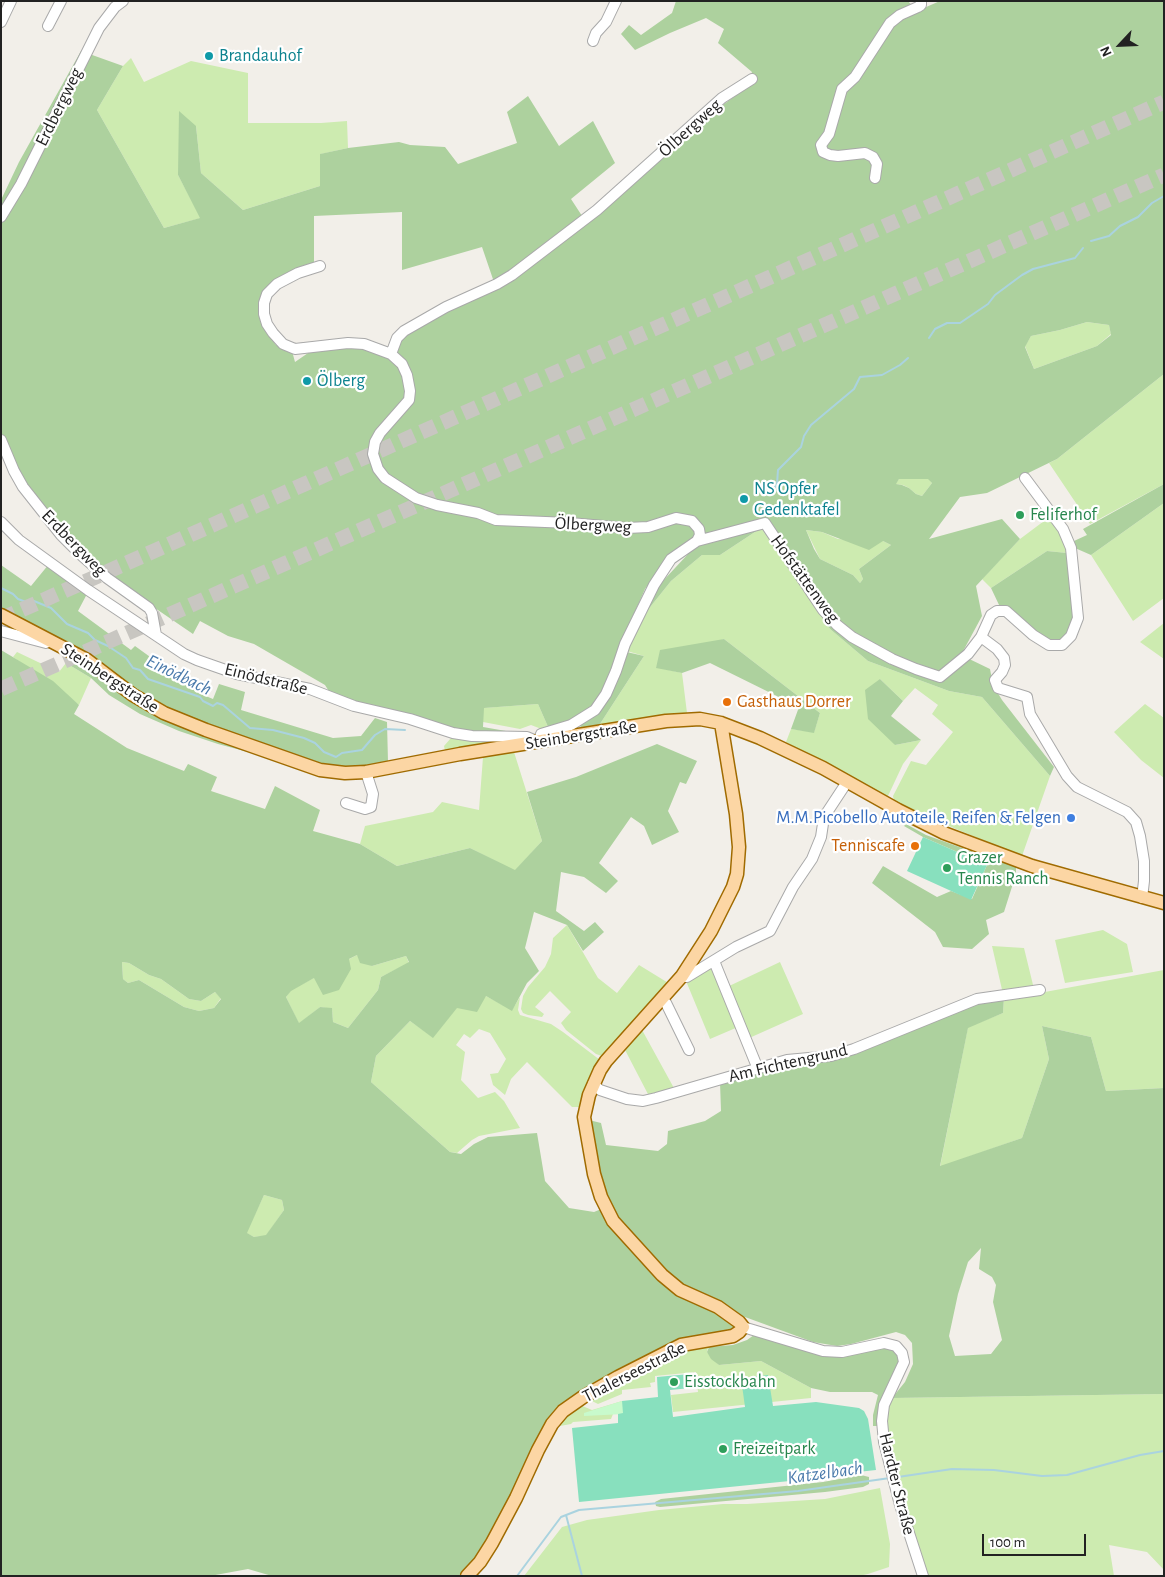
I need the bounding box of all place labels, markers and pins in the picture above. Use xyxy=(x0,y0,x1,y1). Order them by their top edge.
place label: Brandauhof xyxy=(219,45,302,67)
marker: Brandauhof xyxy=(203,50,215,62)
place label: Ölberg xyxy=(317,370,365,392)
marker: Ölberg xyxy=(301,375,313,387)
place label: NS Opfer Gedenktafel xyxy=(754,478,840,520)
marker: NS Opfer Gedenktafel xyxy=(738,493,750,505)
place label: Feliferhof xyxy=(1030,504,1097,526)
marker: Feliferhof xyxy=(1014,509,1026,521)
place label: Gasthaus Dorrer xyxy=(737,691,851,713)
marker: Gasthaus Dorrer xyxy=(721,696,733,708)
place label: M.M.Picobello Autoteile, Reifen & Felgen xyxy=(776,807,1061,829)
marker: M.M.Picobello Autoteile, Reifen & Felgen xyxy=(1065,812,1077,824)
place label: Tenniscafe xyxy=(831,835,905,857)
marker: Tenniscafe xyxy=(909,840,921,852)
place label: Grazer Tennis Ranch xyxy=(957,847,1049,890)
marker: Grazer Tennis Ranch xyxy=(941,862,953,874)
place label: Eisstockbahn xyxy=(684,1371,776,1393)
marker: Eisstockbahn xyxy=(668,1376,680,1388)
place label: Freizeitpark xyxy=(733,1438,815,1460)
marker: Freizeitpark xyxy=(717,1443,729,1455)

